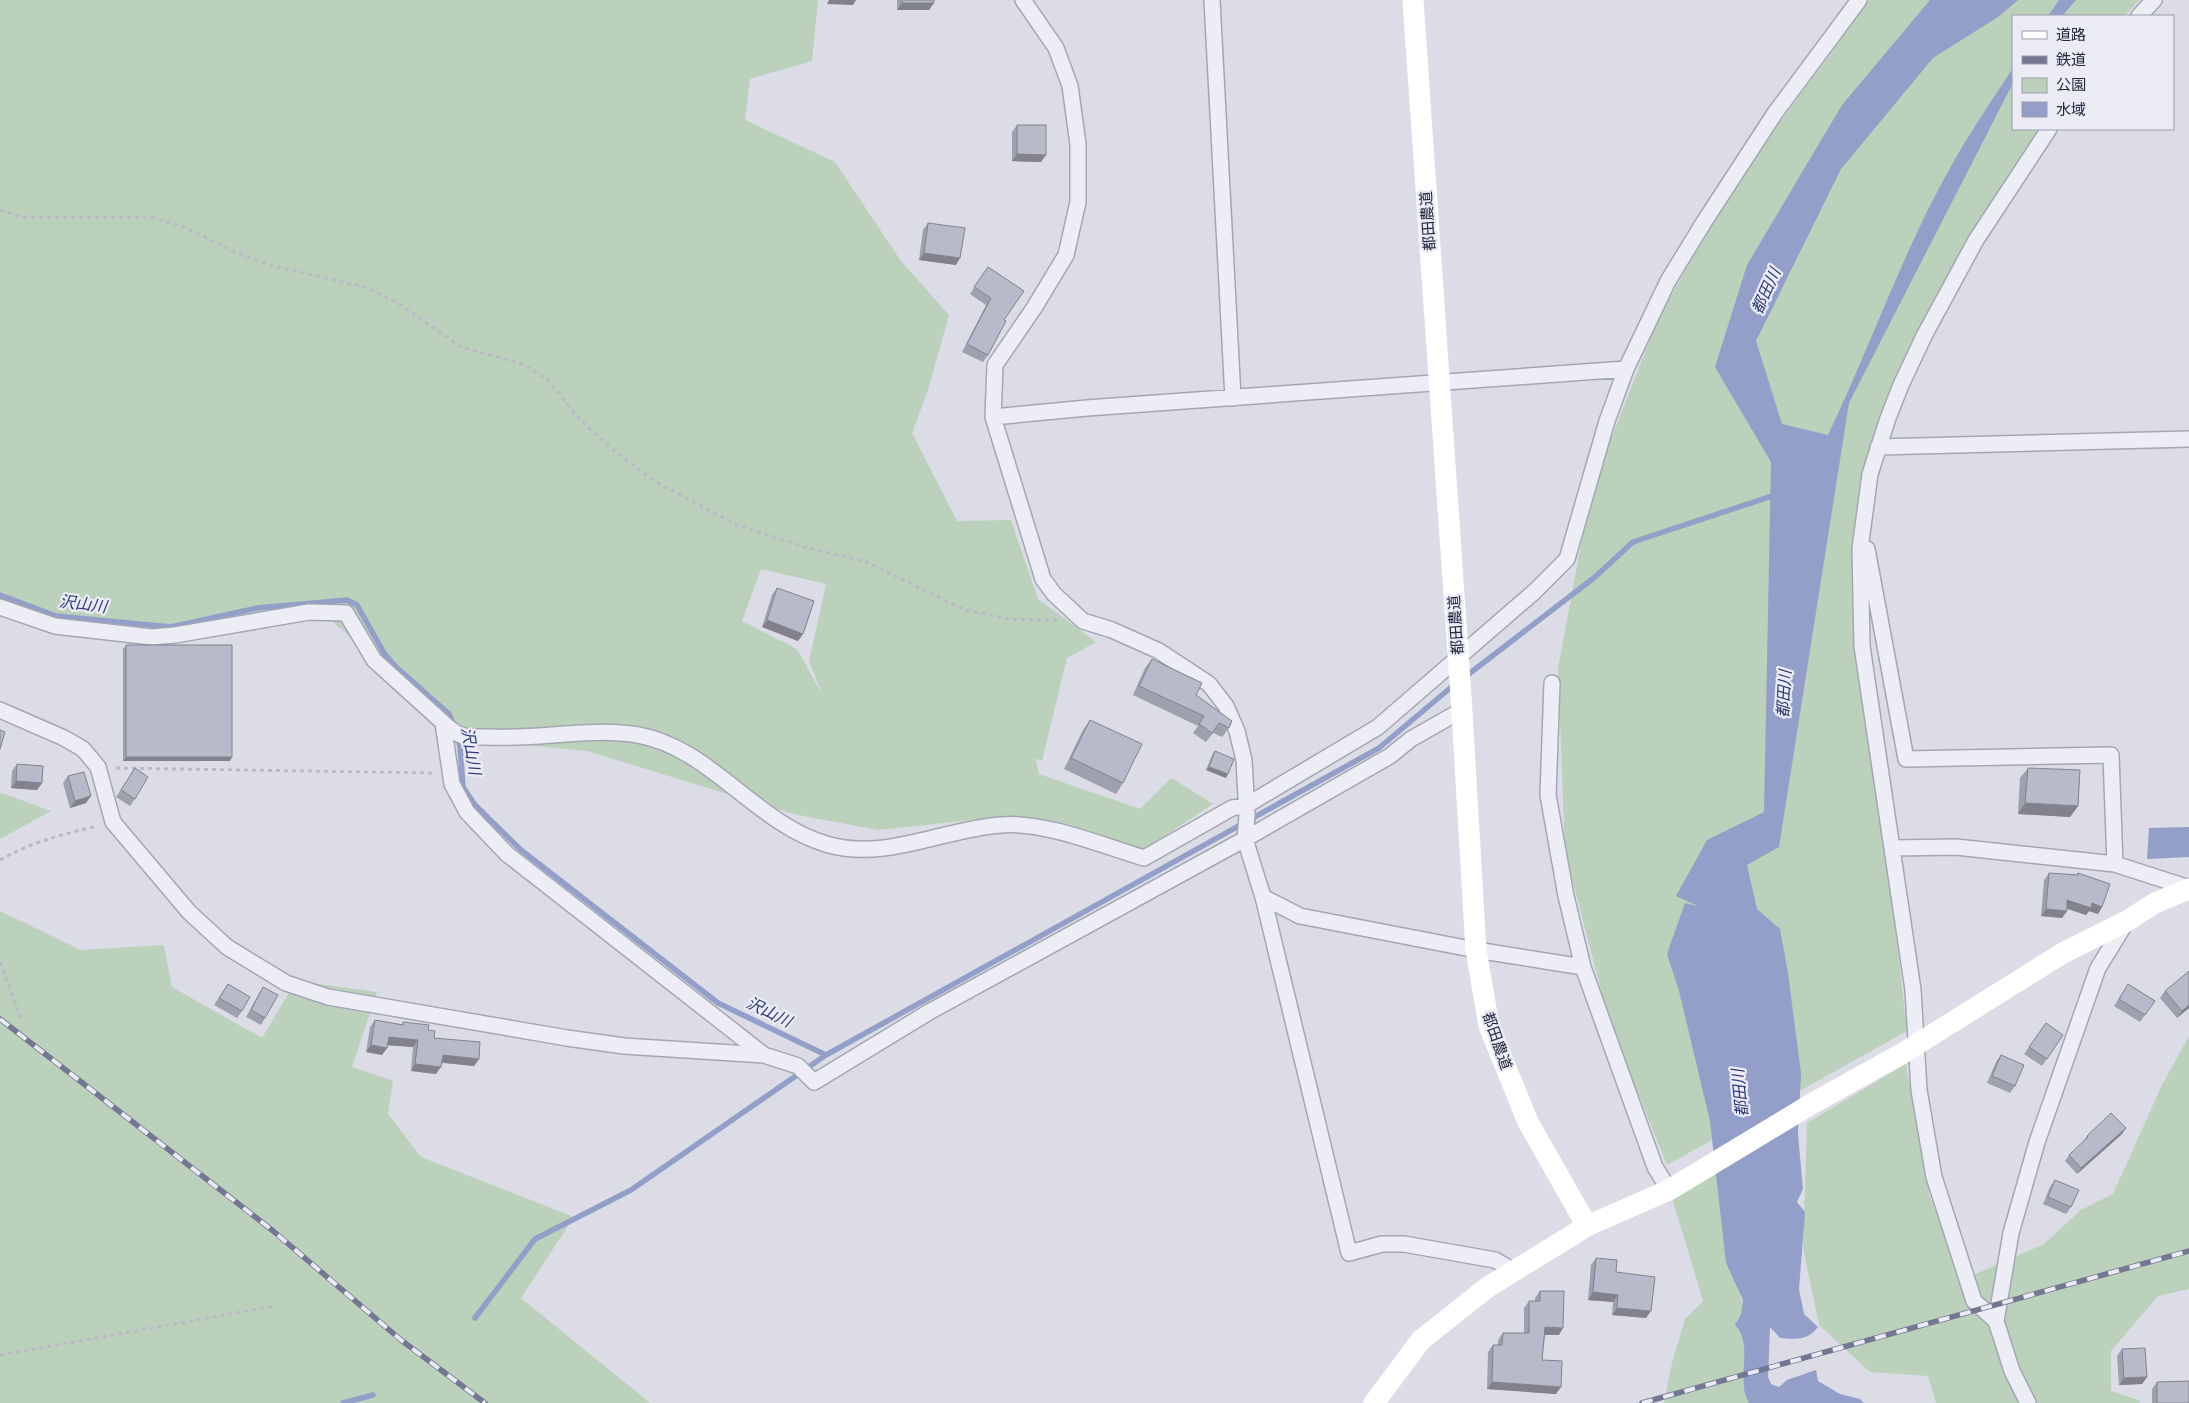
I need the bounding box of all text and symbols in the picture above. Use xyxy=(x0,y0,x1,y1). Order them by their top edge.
legend xyxy=(2012,15,2174,130)
text: 道路 xyxy=(2056,26,2086,44)
text: 鉄道 xyxy=(2056,51,2086,69)
text: 公園 xyxy=(2056,76,2086,94)
text: 水域 xyxy=(2056,101,2086,119)
street label: 都田農道 xyxy=(1417,190,1439,252)
water label: 都田川 xyxy=(1748,263,1785,317)
water label: 沢山川 xyxy=(58,592,110,617)
street label: 都田農道 xyxy=(1445,594,1467,656)
water label: 都田川 xyxy=(1773,668,1795,718)
water label: 沢山川 xyxy=(457,726,485,778)
water label: 沢山川 xyxy=(743,993,797,1032)
street label: 都田農道 xyxy=(1479,1010,1515,1072)
water label: 都田川 xyxy=(1728,1066,1752,1118)

